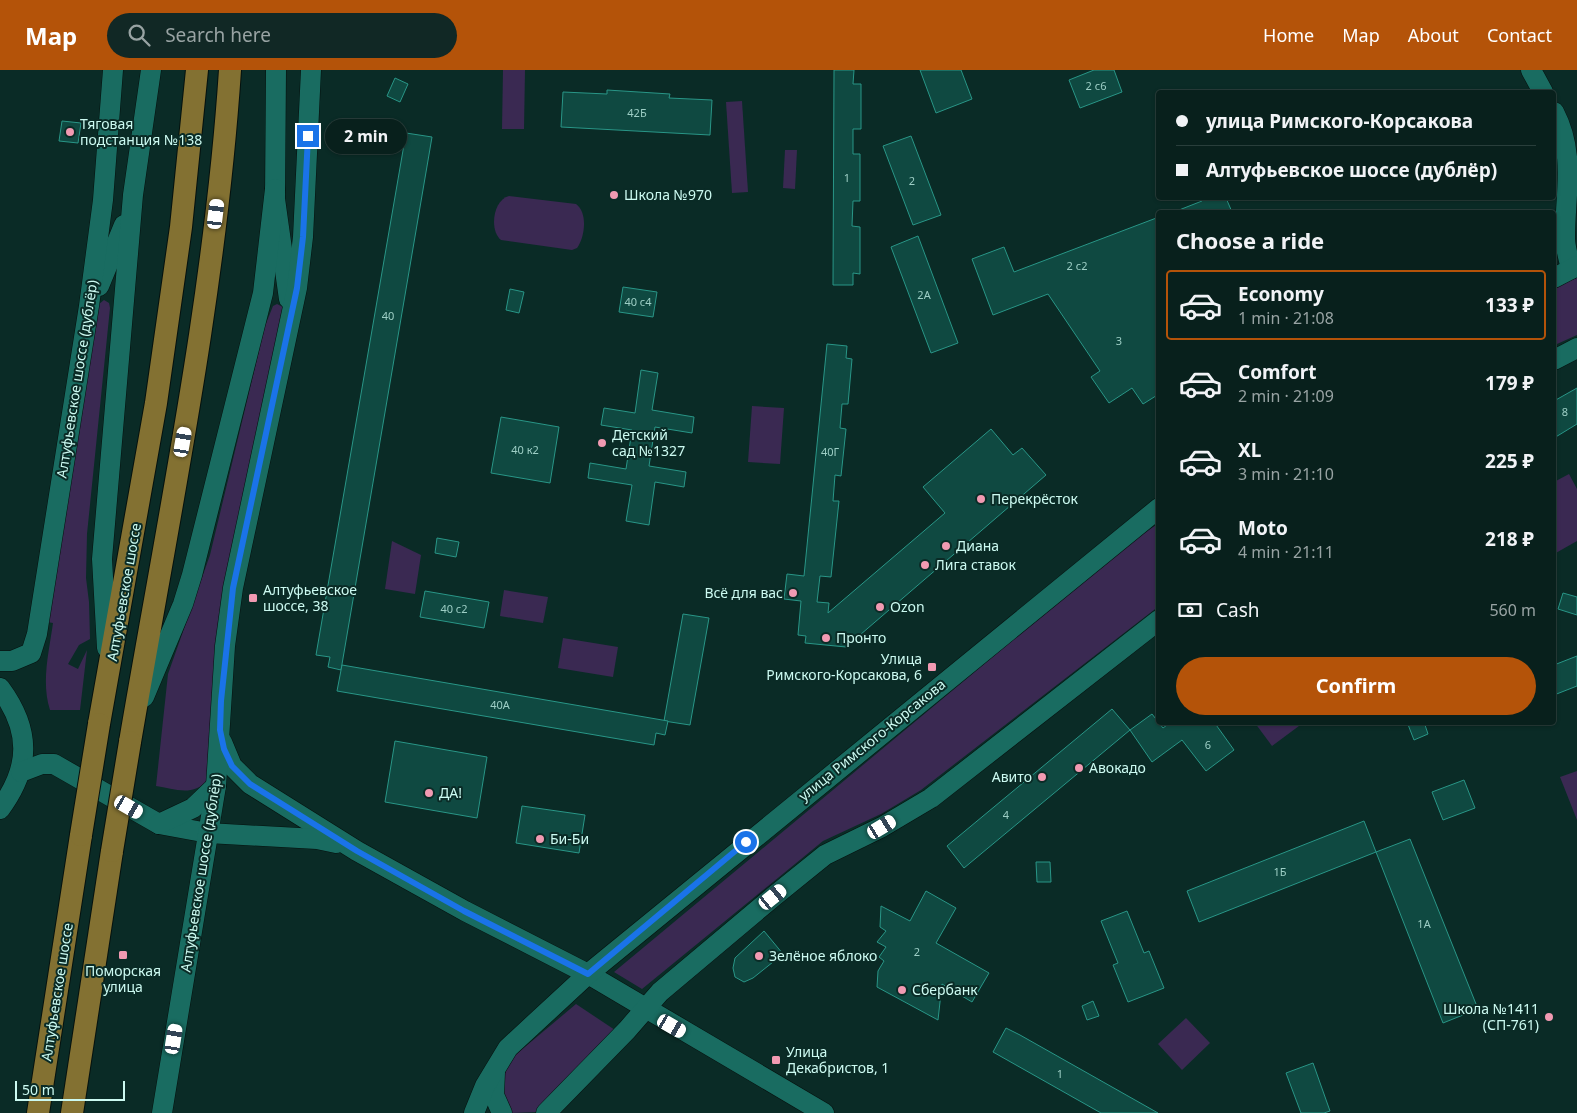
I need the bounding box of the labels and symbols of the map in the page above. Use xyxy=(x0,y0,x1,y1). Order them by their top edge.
house number: 2 с6 xyxy=(1086,78,1106,93)
house number: 42Б xyxy=(627,105,647,120)
place label: Тяговая подстанция №138 xyxy=(80,114,202,149)
callout: 2 min xyxy=(326,118,408,154)
route end xyxy=(297,125,319,147)
marker: Тяговая подстанция №138 xyxy=(64,126,76,138)
house number: 1 xyxy=(844,170,850,185)
house number: 2 xyxy=(909,173,915,188)
place label: Школа №970 xyxy=(624,185,712,204)
marker: Школа №970 xyxy=(608,189,620,201)
car xyxy=(206,198,225,230)
house number: 2 с2 xyxy=(1067,258,1087,273)
street label: Алтуфьевское шоссе (дублёр) xyxy=(51,279,102,479)
house number: 2А xyxy=(917,287,932,302)
house number: 40 с4 xyxy=(624,294,652,309)
house number: 40 xyxy=(382,308,394,323)
house number: 3 xyxy=(1116,333,1122,348)
house number: 8 xyxy=(1562,404,1568,419)
place label: Детский сад №1327 xyxy=(612,425,685,460)
car xyxy=(173,426,192,458)
marker: Детский сад №1327 xyxy=(596,437,608,449)
house number: 40 к2 xyxy=(511,442,539,457)
house number: 40Г xyxy=(821,444,839,459)
place label: Перекрёсток xyxy=(991,489,1078,508)
marker: Перекрёсток xyxy=(975,493,987,505)
street label: Алтуфьевское шоссе xyxy=(102,521,145,662)
place label: Диана xyxy=(956,536,999,555)
marker: Диана xyxy=(940,540,952,552)
place label: Лига ставок xyxy=(935,555,1016,574)
marker: Лига ставок xyxy=(919,559,931,571)
place label: Алтуфьевское шоссе, 38 xyxy=(263,580,357,615)
place label: Всё для вас xyxy=(704,583,783,602)
marker: Всё для вас xyxy=(787,587,799,599)
marker: Алтуфьевское шоссе, 38 xyxy=(247,592,259,604)
place label: Ozon xyxy=(890,597,925,616)
house number: 40 с2 xyxy=(440,601,468,616)
marker: Ozon xyxy=(874,601,886,613)
place label: Пронто xyxy=(836,628,886,647)
marker: Пронто xyxy=(820,632,832,644)
place label: Улица Римского-Корсакова, 6 xyxy=(766,649,922,684)
marker: Улица Римского-Корсакова, 6 xyxy=(926,661,938,673)
street label: улица Римского-Корсакова xyxy=(794,674,949,805)
house number: 40А xyxy=(490,697,511,712)
house number: 6 xyxy=(1205,737,1211,752)
place label: Авокадо xyxy=(1089,758,1146,777)
marker: Авокадо xyxy=(1073,762,1085,774)
place label: Авито xyxy=(992,767,1032,786)
marker: Авито xyxy=(1036,771,1048,783)
street label: Алтуфьевское шоссе (дублёр) xyxy=(175,773,226,973)
place label: ДА! xyxy=(439,783,462,802)
marker: ДА! xyxy=(423,787,435,799)
car xyxy=(112,793,145,821)
house number: 4 xyxy=(1003,807,1010,822)
car xyxy=(865,813,898,841)
place label: Би-Би xyxy=(550,829,589,848)
route start xyxy=(735,831,757,853)
marker: Би-Би xyxy=(534,833,546,845)
house number: 1Б xyxy=(1273,864,1287,879)
car xyxy=(756,882,789,912)
house number: 1А xyxy=(1417,916,1432,931)
street label: Алтуфьевское шоссе xyxy=(36,921,77,1062)
house number: 2 xyxy=(914,944,920,959)
place label: Зелёное яблоко xyxy=(769,946,877,965)
marker: Поморская улица xyxy=(117,949,129,961)
marker: Зелёное яблоко xyxy=(753,950,765,962)
place label: Поморская улица xyxy=(85,961,161,996)
place label: Сбербанк xyxy=(912,980,978,999)
marker: Сбербанк xyxy=(896,984,908,996)
place label: Школа №1411 (СП-761) xyxy=(1443,999,1539,1034)
marker: Школа №1411 (СП-761) xyxy=(1543,1011,1555,1023)
car xyxy=(655,1012,688,1040)
car xyxy=(164,1023,183,1055)
place label: Улица Декабристов, 1 xyxy=(786,1042,889,1077)
marker: Улица Декабристов, 1 xyxy=(770,1054,782,1066)
house number: 1 xyxy=(1057,1066,1063,1081)
scale bar xyxy=(15,1078,125,1101)

